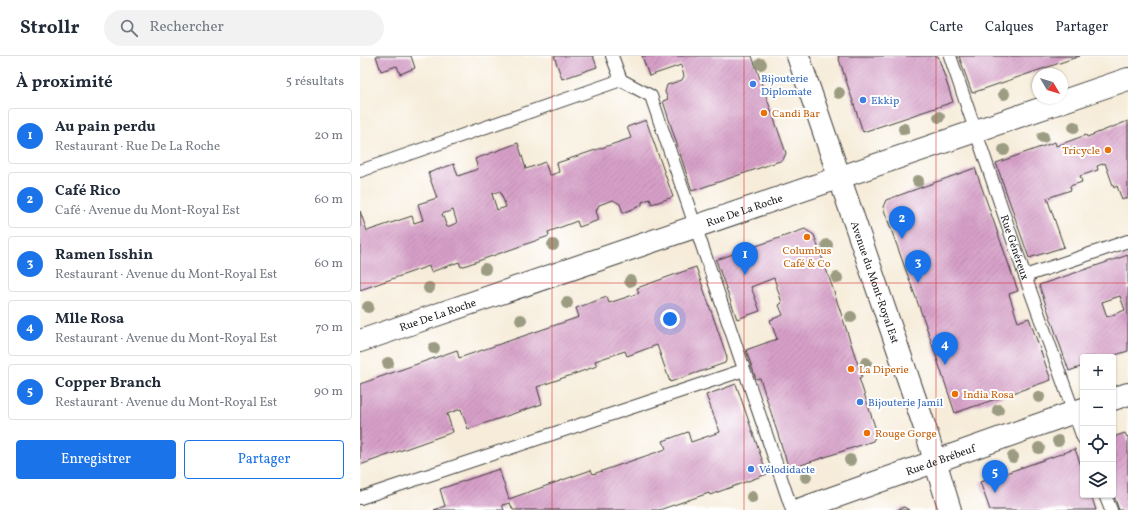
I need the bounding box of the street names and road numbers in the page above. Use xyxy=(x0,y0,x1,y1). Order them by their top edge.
street label: Rue De La Roche xyxy=(704,191,785,231)
street label: Rue Généreux xyxy=(996,213,1032,283)
street label: Avenue du Mont-Royal Est xyxy=(846,219,902,346)
street label: Rue De La Roche xyxy=(398,296,478,336)
street label: Rue de Brébeuf xyxy=(904,441,979,480)

